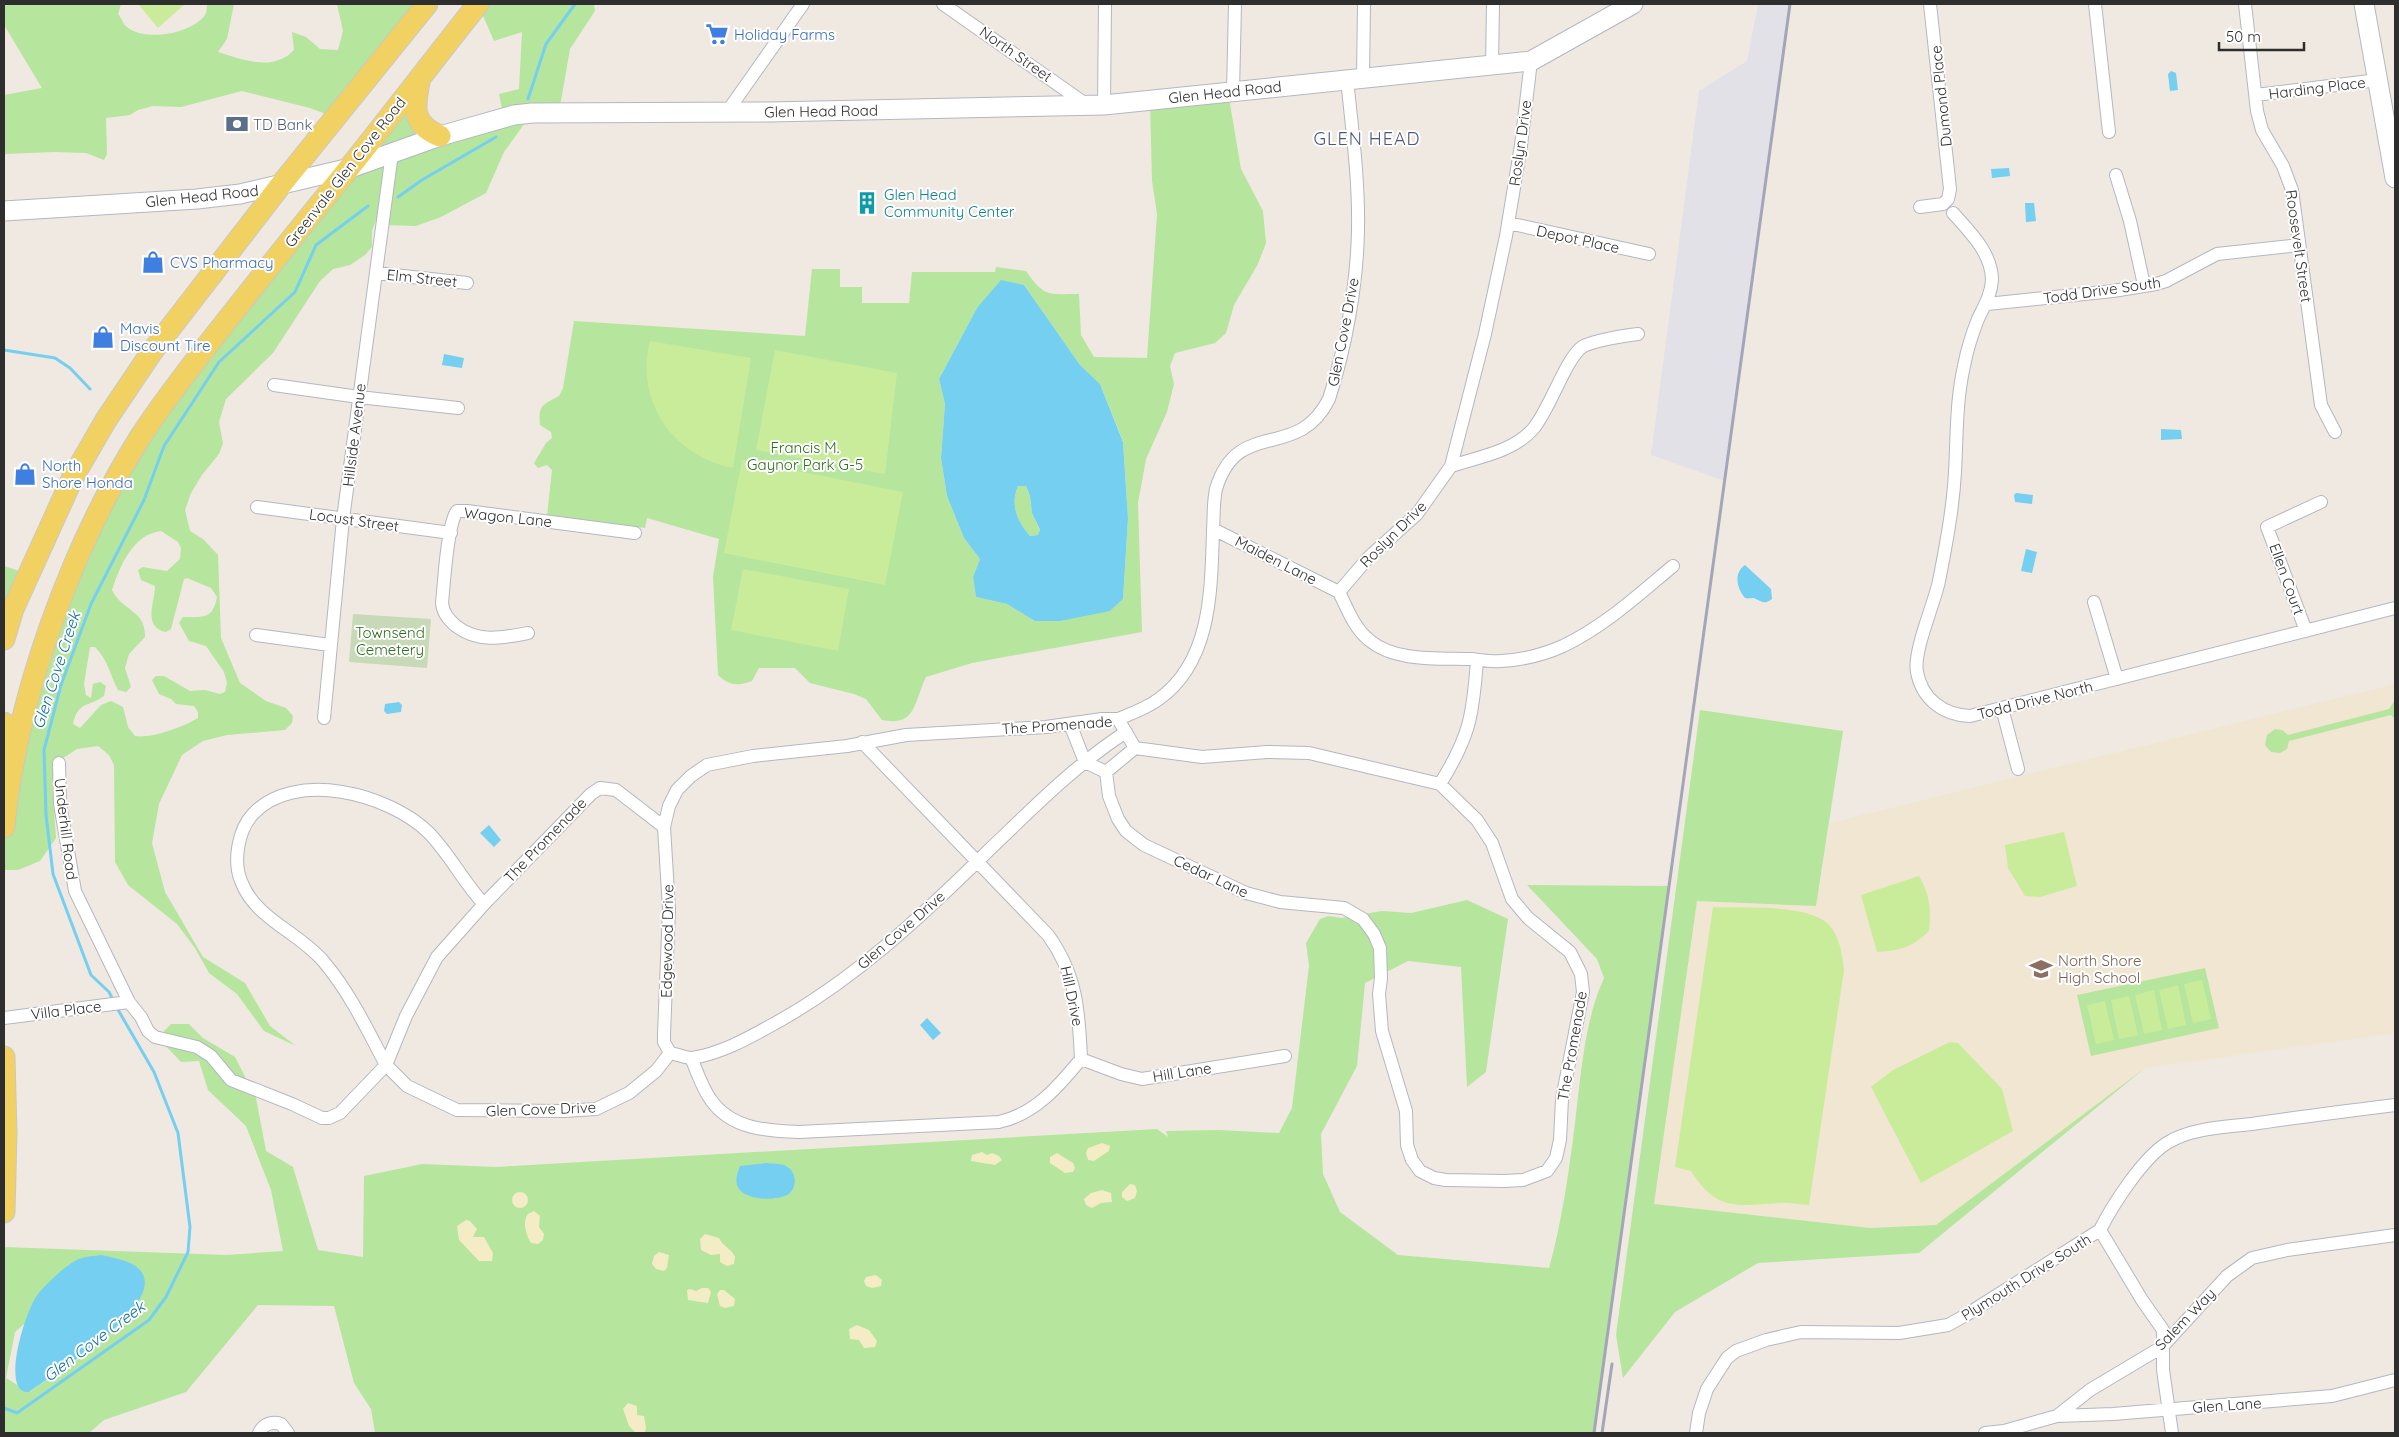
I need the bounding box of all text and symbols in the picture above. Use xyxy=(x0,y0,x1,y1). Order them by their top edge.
scale bar xyxy=(2219,20,2304,52)
supermarket icon: Holiday Farms xyxy=(704,21,730,47)
street label: North Street xyxy=(976,22,1056,86)
place label: Holiday Farms xyxy=(734,25,835,44)
text: 50 m xyxy=(2226,27,2261,46)
street label: Dumond Place xyxy=(1926,44,1956,148)
street label: Harding Place xyxy=(2267,73,2367,103)
street label: Glen Head Road xyxy=(1167,77,1283,107)
street label: Greenvale Glen Cove Road xyxy=(280,93,410,251)
street label: Roslyn Drive xyxy=(1505,99,1535,187)
street label: Glen Head Road xyxy=(764,101,878,121)
bank icon: TD Bank xyxy=(224,111,250,137)
place label: TD Bank xyxy=(253,115,313,134)
district label: GLEN HEAD xyxy=(1313,127,1421,150)
street label: Glen Head Road xyxy=(144,181,260,211)
place label: Glen Head Community Center xyxy=(884,185,1015,221)
street label: Roosevelt Street xyxy=(2282,189,2316,303)
building icon: Glen Head Community Center xyxy=(854,190,880,216)
street label: Depot Place xyxy=(1535,221,1621,257)
shop icon: CVS Pharmacy xyxy=(140,249,166,275)
place label: CVS Pharmacy xyxy=(170,253,274,272)
street label: Elm Street xyxy=(386,265,458,291)
street label: Todd Drive South xyxy=(2042,272,2162,308)
street label: Glen Cove Drive xyxy=(1323,276,1363,388)
place label: Mavis Discount Tire xyxy=(120,319,210,355)
shop icon: Mavis Discount Tire xyxy=(90,324,116,350)
street label: Hillside Avenue xyxy=(338,382,370,488)
park label: Francis M. Gaynor Park G-5 xyxy=(747,438,863,474)
place label: North Shore Honda xyxy=(42,456,133,492)
shop icon: North Shore Honda xyxy=(12,461,38,487)
street label: Roslyn Drive xyxy=(1356,497,1430,571)
street label: Wagon Lane xyxy=(463,503,553,531)
street label: Locust Street xyxy=(308,504,400,536)
street label: Maiden Lane xyxy=(1232,531,1320,589)
street label: Ellen Court xyxy=(2265,541,2309,617)
water label: Glen Cove Creek xyxy=(28,608,85,731)
park label: Townsend Cemetery xyxy=(355,623,425,659)
street label: Todd Drive North xyxy=(1975,676,2095,724)
street label: The Promenade xyxy=(1001,712,1113,738)
street label: Underhill Road xyxy=(50,777,82,881)
street label: The Promenade xyxy=(500,793,590,887)
street label: Cedar Lane xyxy=(1170,850,1252,902)
street label: Edgewood Drive xyxy=(657,884,677,998)
street label: Glen Cove Drive xyxy=(853,887,949,973)
place label: North Shore High School xyxy=(2058,951,2141,987)
school or university icon: North Shore High School xyxy=(2028,956,2054,982)
street label: Hill Drive xyxy=(1056,964,1088,1028)
street label: The Promenade xyxy=(1553,990,1591,1102)
street label: Villa Place xyxy=(30,996,102,1024)
street label: Hill Lane xyxy=(1151,1058,1213,1086)
street label: Glen Cove Drive xyxy=(486,1098,596,1120)
street label: Plymouth Drive South xyxy=(1958,1229,2094,1325)
street label: Salem Way xyxy=(2151,1284,2219,1354)
water label: Glen Cove Creek xyxy=(39,1295,150,1386)
street label: Glen Lane xyxy=(2192,1393,2262,1417)

